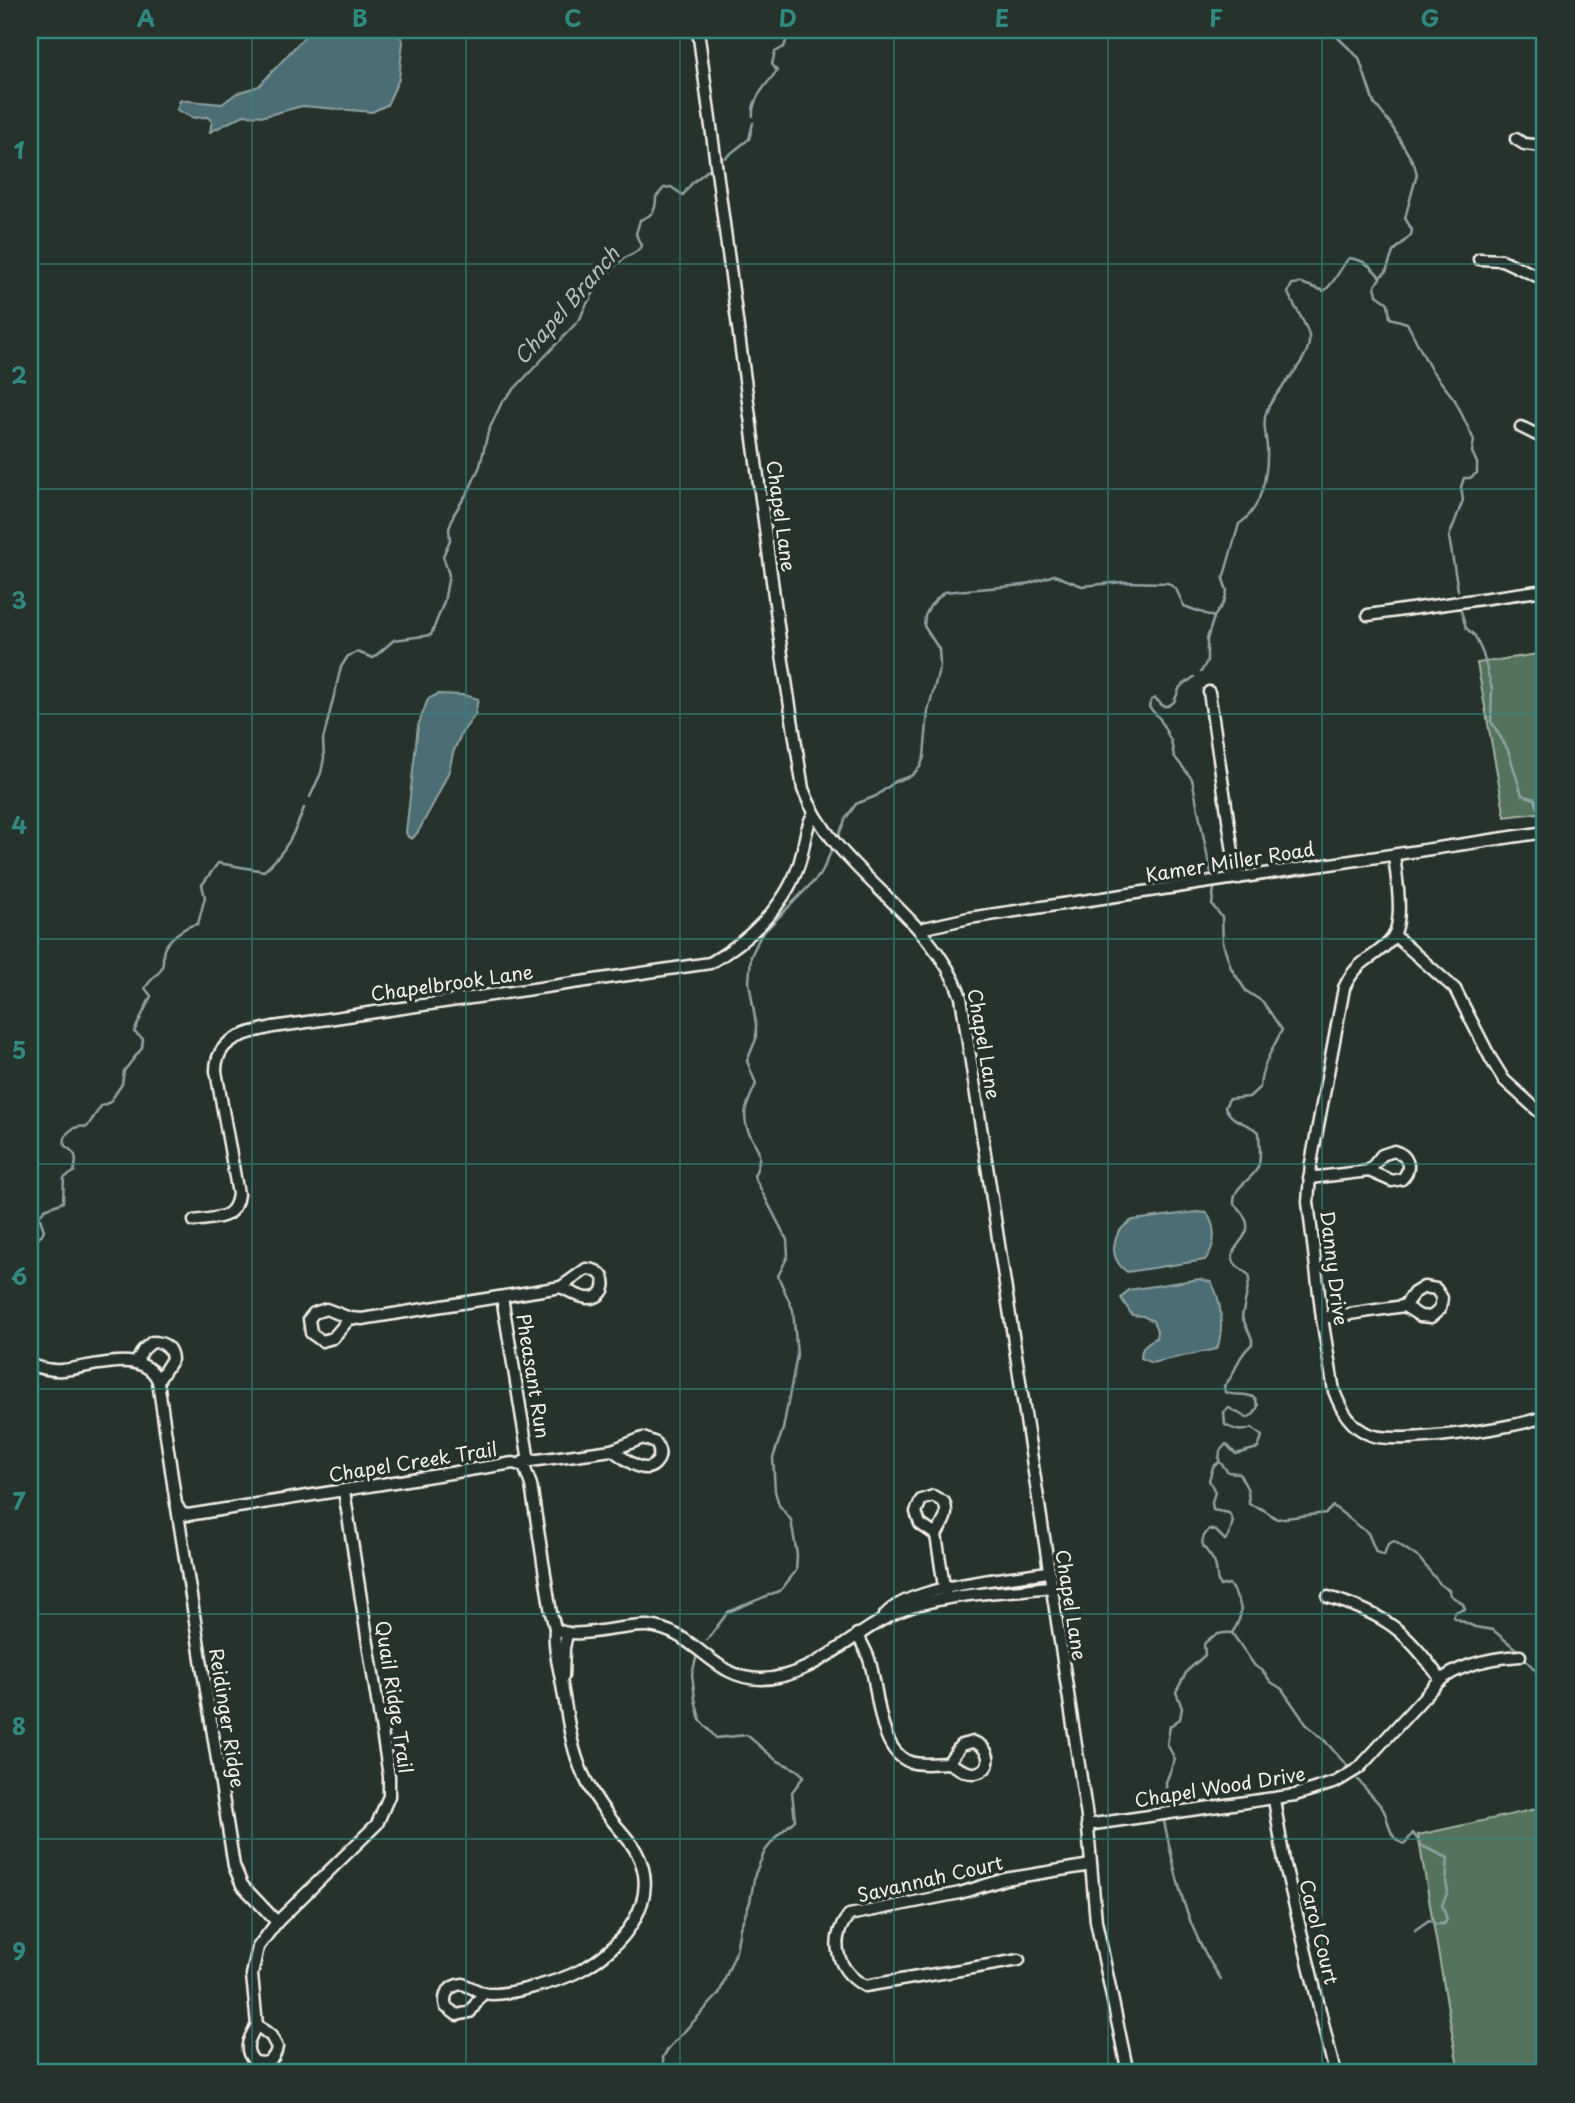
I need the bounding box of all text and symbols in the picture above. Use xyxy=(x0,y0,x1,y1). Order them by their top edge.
text: A xyxy=(137,0,155,35)
text: B xyxy=(352,0,368,35)
text: C xyxy=(564,0,582,35)
text: D xyxy=(779,0,797,35)
text: E xyxy=(995,0,1009,35)
text: F xyxy=(1209,0,1223,35)
text: G xyxy=(1421,0,1439,35)
text: 1 xyxy=(14,132,25,167)
water label: Chapel Branch xyxy=(505,238,627,371)
text: 2 xyxy=(11,357,27,392)
street label: Chapel Lane xyxy=(760,458,804,573)
text: 3 xyxy=(11,582,27,617)
text: 4 xyxy=(11,807,27,842)
street label: Kamer Miller Road xyxy=(1144,834,1316,888)
street label: Chapelbrook Lane xyxy=(369,957,535,1007)
street label: Chapel Lane xyxy=(961,986,1009,1101)
text: 5 xyxy=(12,1032,26,1067)
street label: Danny Drive xyxy=(1314,1209,1356,1327)
text: 6 xyxy=(11,1258,27,1293)
street label: Pheasant Run xyxy=(510,1311,558,1440)
street label: Chapel Creek Trail xyxy=(326,1434,499,1488)
text: 7 xyxy=(12,1483,26,1518)
street label: Chapel Lane xyxy=(1049,1547,1095,1662)
street label: Quail Ridge Trail xyxy=(369,1618,421,1775)
street label: Reidinger Ridge xyxy=(203,1646,253,1790)
text: 8 xyxy=(12,1708,26,1743)
street label: Chapel Wood Drive xyxy=(1132,1759,1307,1813)
street label: Savannah Court xyxy=(854,1848,1006,1908)
street label: Carol Court xyxy=(1293,1876,1347,1988)
text: 9 xyxy=(12,1933,26,1968)

